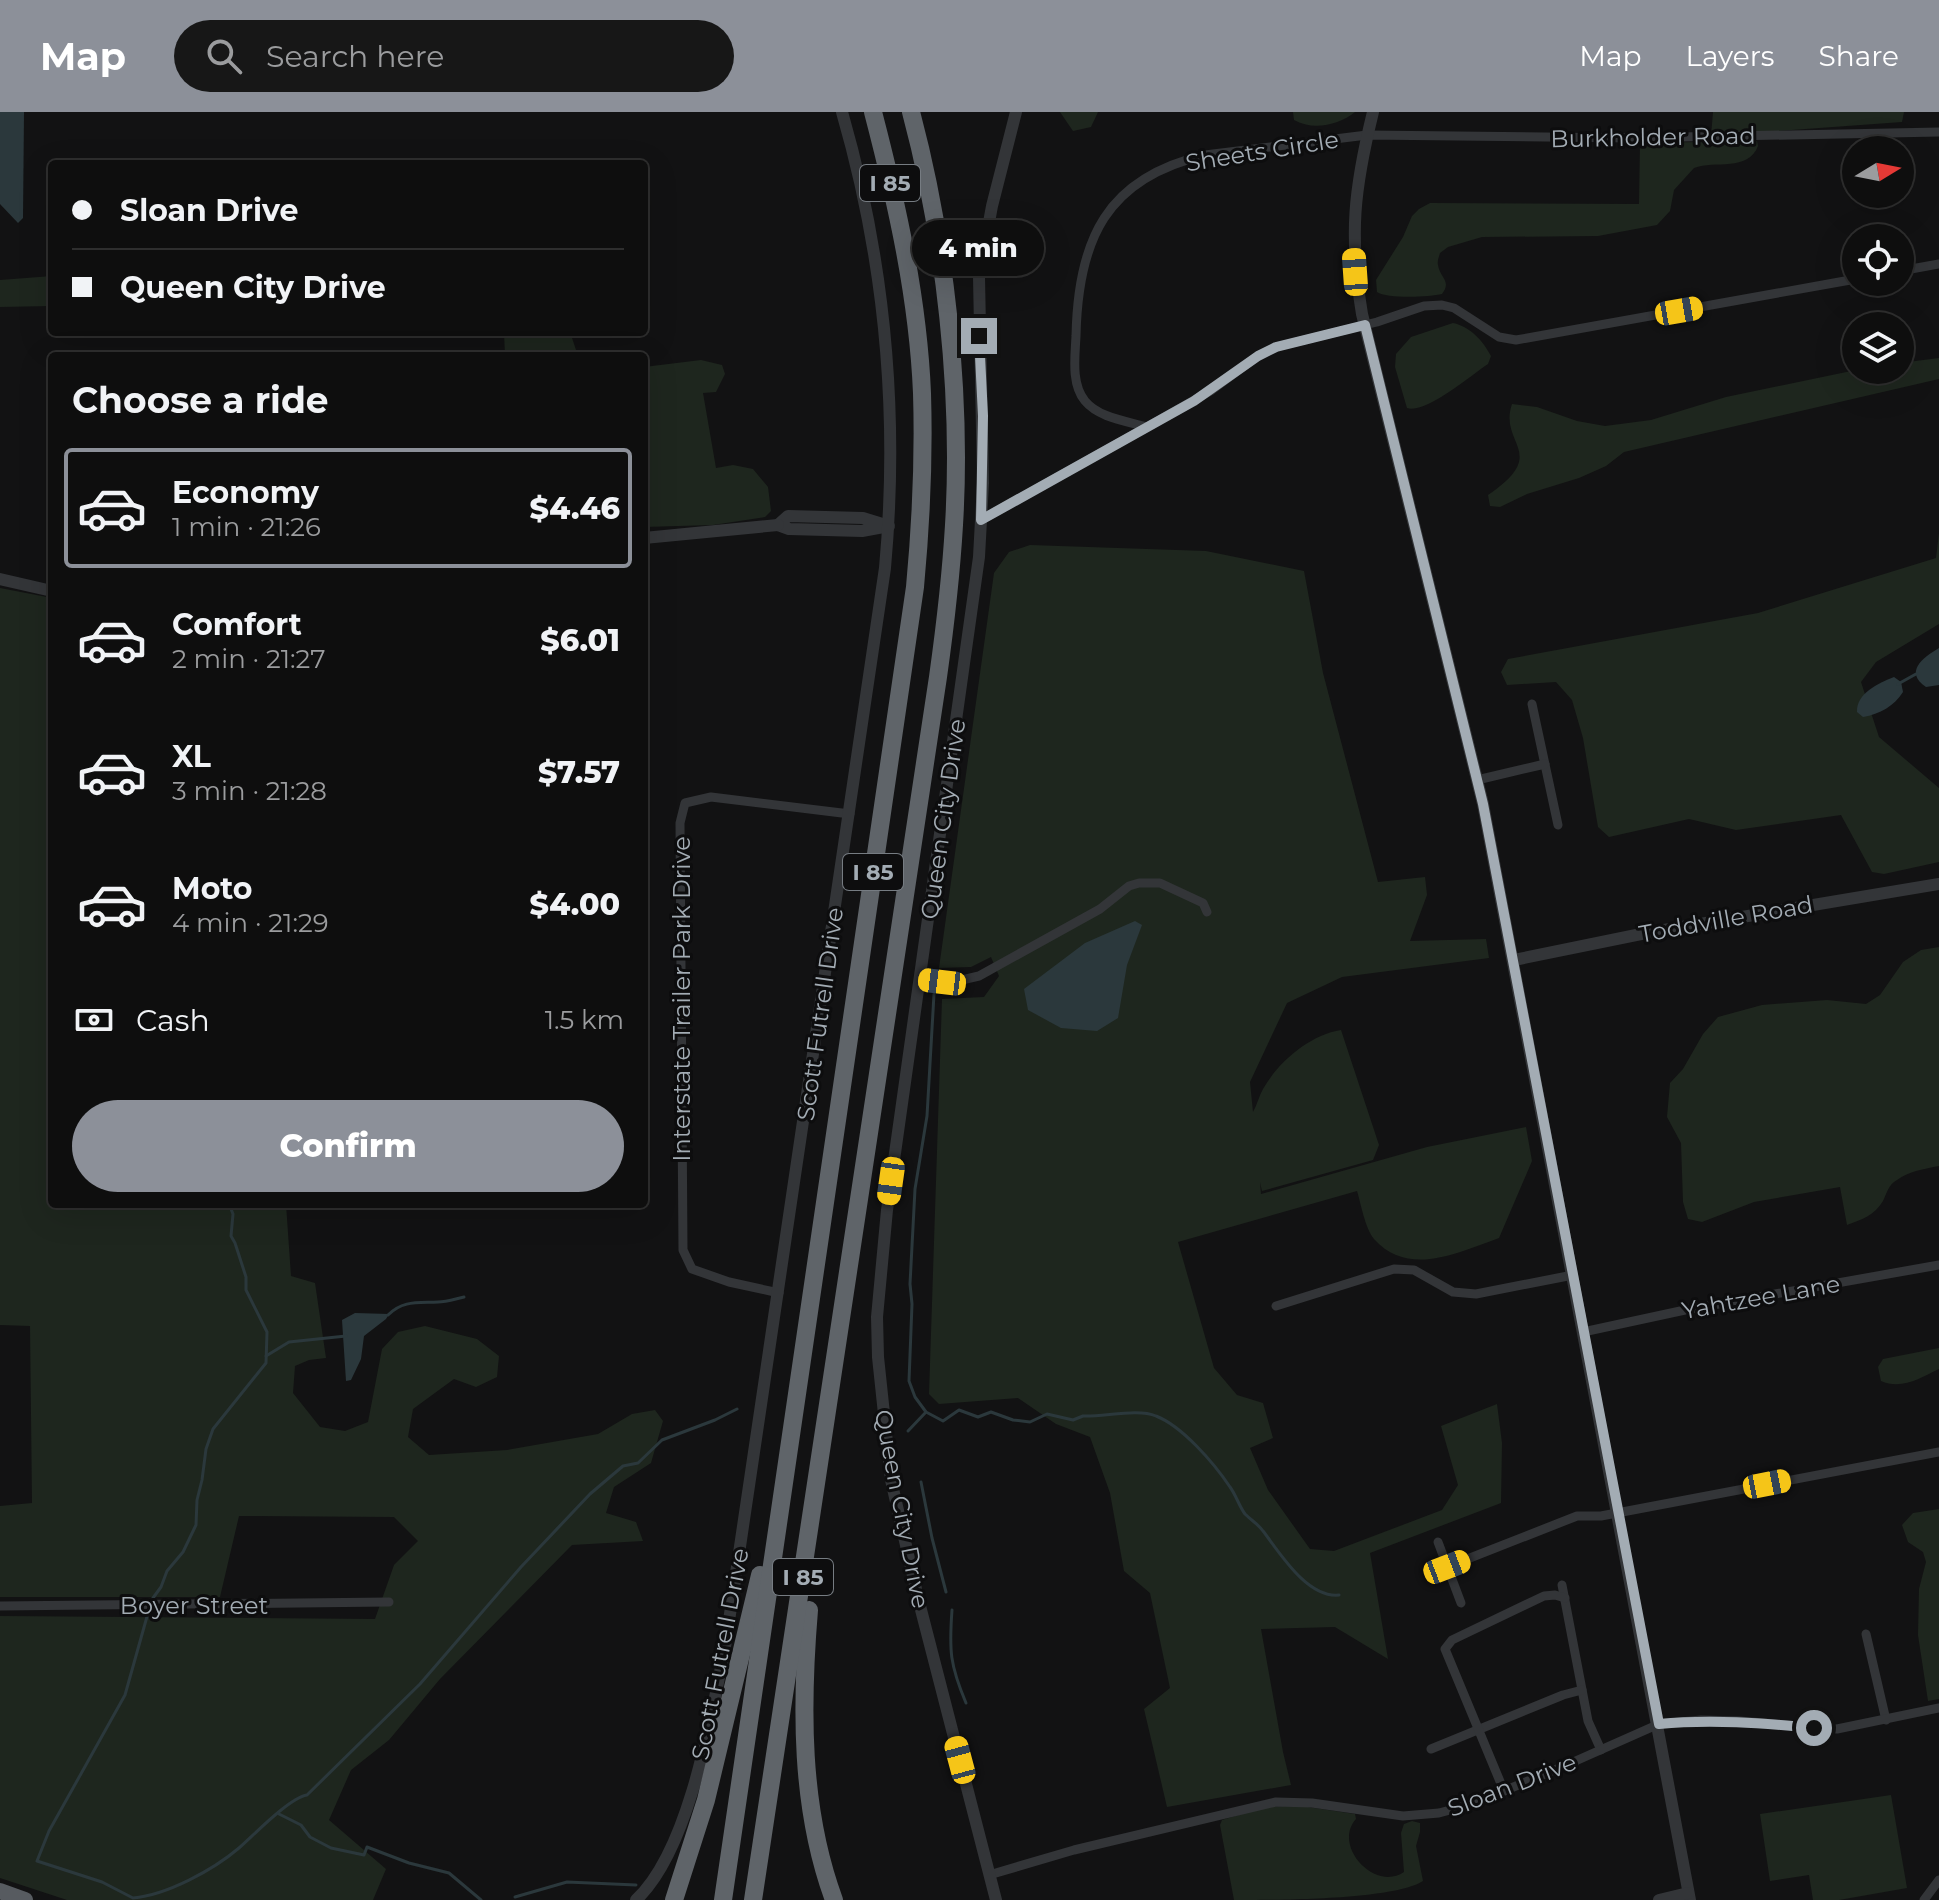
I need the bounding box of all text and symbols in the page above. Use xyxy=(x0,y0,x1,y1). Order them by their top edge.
search box xyxy=(174,20,734,92)
text: Map xyxy=(40,33,126,80)
icon: search xyxy=(202,34,246,78)
text: Search here xyxy=(266,38,444,75)
text: Map xyxy=(1579,39,1642,73)
text: Layers xyxy=(1686,39,1775,73)
text: Share xyxy=(1819,39,1899,73)
street label: Burkholder Road xyxy=(1550,121,1756,153)
street label: Sheets Circle xyxy=(1183,125,1341,177)
north arrow xyxy=(1842,136,1914,208)
map controls xyxy=(1842,136,1914,384)
road number: I 85 xyxy=(860,165,920,201)
text: Sloan Drive xyxy=(120,192,298,229)
callout: 4 min xyxy=(913,220,1045,276)
button: locate xyxy=(1842,224,1914,296)
text: 4 min xyxy=(938,232,1018,264)
car xyxy=(1341,247,1369,297)
text: Queen City Drive xyxy=(120,269,386,306)
car xyxy=(1653,295,1705,327)
button: layers xyxy=(1842,312,1914,384)
route end xyxy=(961,318,997,354)
text: Choose a ride xyxy=(72,378,329,422)
icon: car xyxy=(76,472,148,544)
text: Economy xyxy=(172,474,319,511)
text: $4.46 xyxy=(530,490,620,527)
text: 1 min · 21:26 xyxy=(172,511,321,543)
icon: car xyxy=(76,604,148,676)
text: Comfort xyxy=(172,606,302,643)
text: $6.01 xyxy=(540,622,620,659)
text: 2 min · 21:27 xyxy=(172,643,326,675)
street label: Queen City Drive xyxy=(915,717,971,921)
icon: car xyxy=(76,736,148,808)
text: XL xyxy=(172,738,211,775)
text: $7.57 xyxy=(538,754,620,791)
text: 3 min · 21:28 xyxy=(172,775,327,807)
street label: Interstate Trailer Park Drive xyxy=(667,836,696,1162)
road number: I 85 xyxy=(843,854,903,890)
icon: car xyxy=(76,868,148,940)
text: Moto xyxy=(172,870,253,907)
text: $4.00 xyxy=(530,886,620,923)
street label: Toddville Road xyxy=(1637,889,1815,949)
street label: Scott Futrell Drive xyxy=(791,905,849,1123)
text: 4 min · 21:29 xyxy=(172,907,329,939)
car xyxy=(917,967,967,997)
icon: cash xyxy=(72,998,116,1042)
text: Cash xyxy=(136,1002,210,1039)
text: 1.5 km xyxy=(545,1004,624,1036)
button: Confirm xyxy=(72,1100,624,1192)
car xyxy=(876,1156,906,1206)
street label: Yahtzee Lane xyxy=(1680,1269,1842,1325)
street label: Queen City Drive xyxy=(868,1407,936,1611)
car xyxy=(1741,1468,1793,1500)
street label: Scott Futrell Drive xyxy=(685,1546,755,1762)
car xyxy=(1420,1547,1474,1587)
road number: I 85 xyxy=(773,1559,833,1595)
street label: Boyer Street xyxy=(120,1591,268,1620)
route start xyxy=(1796,1710,1832,1746)
car xyxy=(942,1734,978,1786)
street label: Sloan Drive xyxy=(1443,1747,1581,1823)

